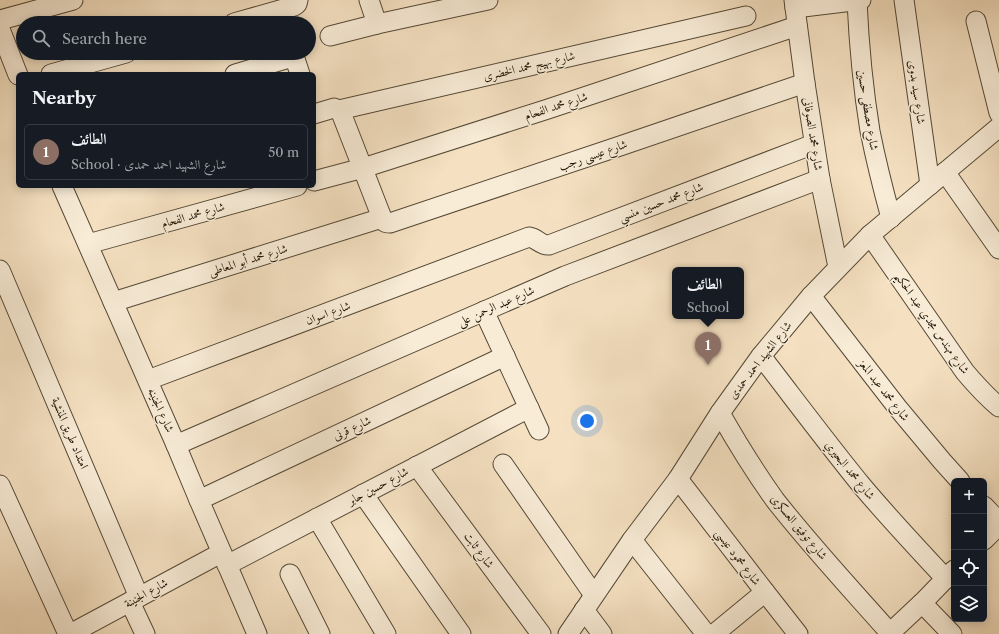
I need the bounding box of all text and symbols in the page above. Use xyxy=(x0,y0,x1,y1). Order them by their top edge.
search box xyxy=(16,16,316,60)
icon: search xyxy=(30,27,52,49)
text: Search here xyxy=(62,29,147,48)
street label: شارع بهيج محمد الخضرى xyxy=(481,48,577,87)
street label: شارع سيد بدوى xyxy=(902,59,929,126)
street label: شارع مصطفى حسين xyxy=(851,68,882,152)
text: Nearby xyxy=(32,88,96,108)
street label: شارع محمد الفحام xyxy=(522,88,591,127)
street label: شارع محمد الصوفانى xyxy=(796,96,827,173)
text: الطائف xyxy=(71,129,107,148)
street label: شارع عيسى رجب xyxy=(557,136,631,177)
text: 1 xyxy=(43,144,49,160)
text: 50 m xyxy=(268,144,299,160)
text: School · شارع الشهيد احمد حمدى xyxy=(71,156,226,172)
street label: شارع محمد حسين منسي xyxy=(616,178,707,228)
street label: شارع محمد الفحام xyxy=(159,198,228,235)
street label: شارع محمد أبو المعاطى xyxy=(206,240,291,282)
popup xyxy=(672,267,744,319)
street label: شارع مهندس مجدي عبد الحكيم xyxy=(888,269,973,379)
text: الطائف xyxy=(687,274,722,293)
street label: شارع عبد الرحمن على xyxy=(455,282,538,333)
street label: شارع اسوان xyxy=(303,297,354,331)
text: School xyxy=(687,299,729,315)
street label: شارع الشهيد احمد حمدى xyxy=(725,318,798,404)
pin: 1 xyxy=(695,332,721,365)
street label: شارع محمد عبد المعز xyxy=(851,354,913,426)
street label: شارع الجنينه xyxy=(141,385,178,436)
street label: امتداد طريق المنشية xyxy=(48,395,92,472)
your location xyxy=(577,411,597,431)
street label: شارع قرنى xyxy=(330,412,375,447)
street label: شارع محمد البحيري xyxy=(819,437,879,505)
street label: شارع حسين جابر xyxy=(343,463,413,512)
map controls xyxy=(951,478,987,622)
button: + xyxy=(951,478,987,514)
street label: شارع توفيق العسكرى xyxy=(765,491,831,565)
button: − xyxy=(951,514,987,550)
street label: شارع محمود عيسي xyxy=(709,526,764,590)
street label: شارع ثابت xyxy=(458,529,498,573)
button: locate xyxy=(951,550,987,586)
street label: شارع الجنينة xyxy=(121,574,172,614)
button: layers xyxy=(951,586,987,622)

